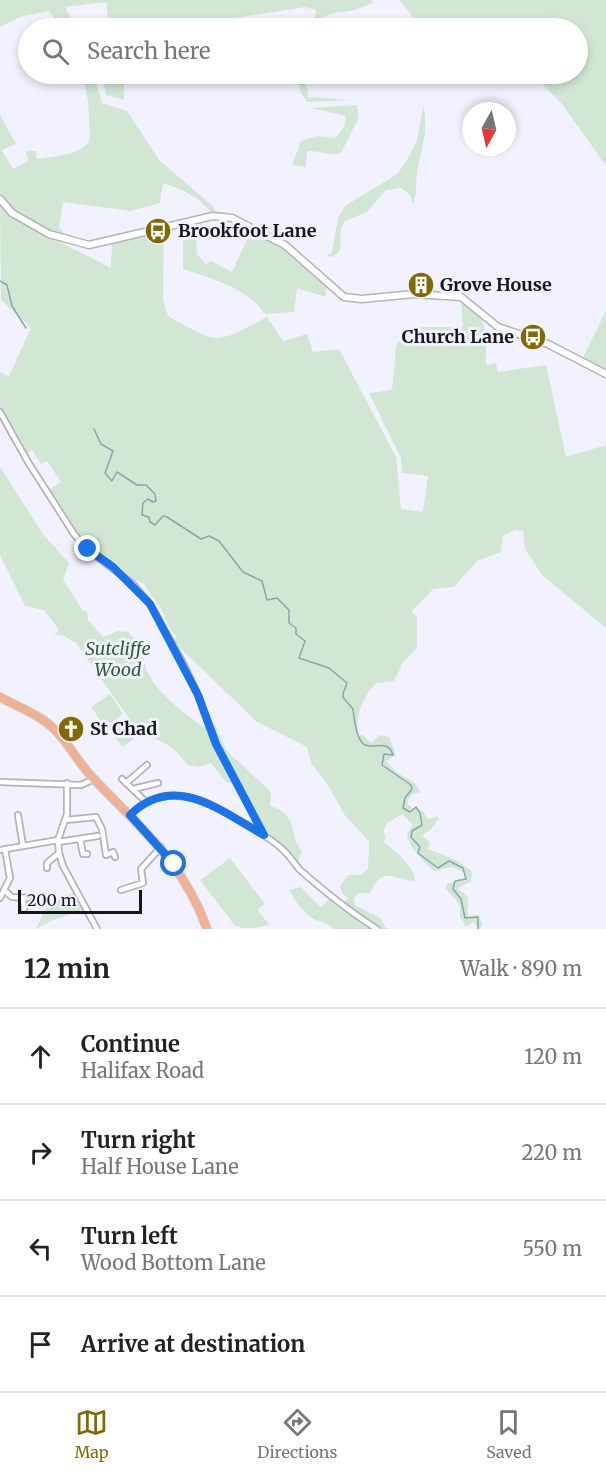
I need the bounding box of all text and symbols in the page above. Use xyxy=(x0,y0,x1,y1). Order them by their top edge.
search box xyxy=(18,18,588,84)
icon: search xyxy=(39,35,72,68)
text: Search here xyxy=(87,37,210,65)
north arrow xyxy=(462,102,516,156)
bus stop icon: Brookfoot Lane xyxy=(143,216,173,246)
place label: Brookfoot Lane xyxy=(178,219,317,242)
building icon: Grove House xyxy=(406,270,436,300)
place label: Grove House xyxy=(440,273,552,296)
bus stop icon: Church Lane xyxy=(518,322,548,352)
place label: Church Lane xyxy=(402,325,514,348)
route end xyxy=(74,535,100,561)
park label: Sutcliffe Wood xyxy=(85,637,151,681)
church icon: St Chad xyxy=(56,714,86,744)
place label: St Chad xyxy=(90,717,157,740)
route start xyxy=(160,850,186,876)
scale bar xyxy=(18,887,142,914)
text: 200 m xyxy=(27,890,77,910)
text: 12 min xyxy=(24,952,110,985)
text: Walk · 890 m xyxy=(460,956,582,981)
text: Continue xyxy=(81,1030,180,1058)
icon: ahead xyxy=(24,1040,57,1073)
text: 120 m xyxy=(524,1044,582,1069)
text: Halifax Road xyxy=(81,1058,204,1083)
text: Turn right xyxy=(81,1126,195,1154)
icon: right xyxy=(24,1136,57,1169)
text: 220 m xyxy=(522,1140,582,1165)
text: Half House Lane xyxy=(81,1154,239,1179)
text: Turn left xyxy=(81,1222,178,1250)
icon: left xyxy=(24,1232,57,1265)
text: 550 m xyxy=(523,1236,582,1261)
text: Wood Bottom Lane xyxy=(81,1250,266,1275)
icon: arrive xyxy=(24,1328,57,1361)
text: Arrive at destination xyxy=(81,1330,305,1358)
tab: Map xyxy=(74,1406,109,1462)
tab: Directions xyxy=(257,1406,337,1462)
tab: Saved xyxy=(486,1406,532,1462)

